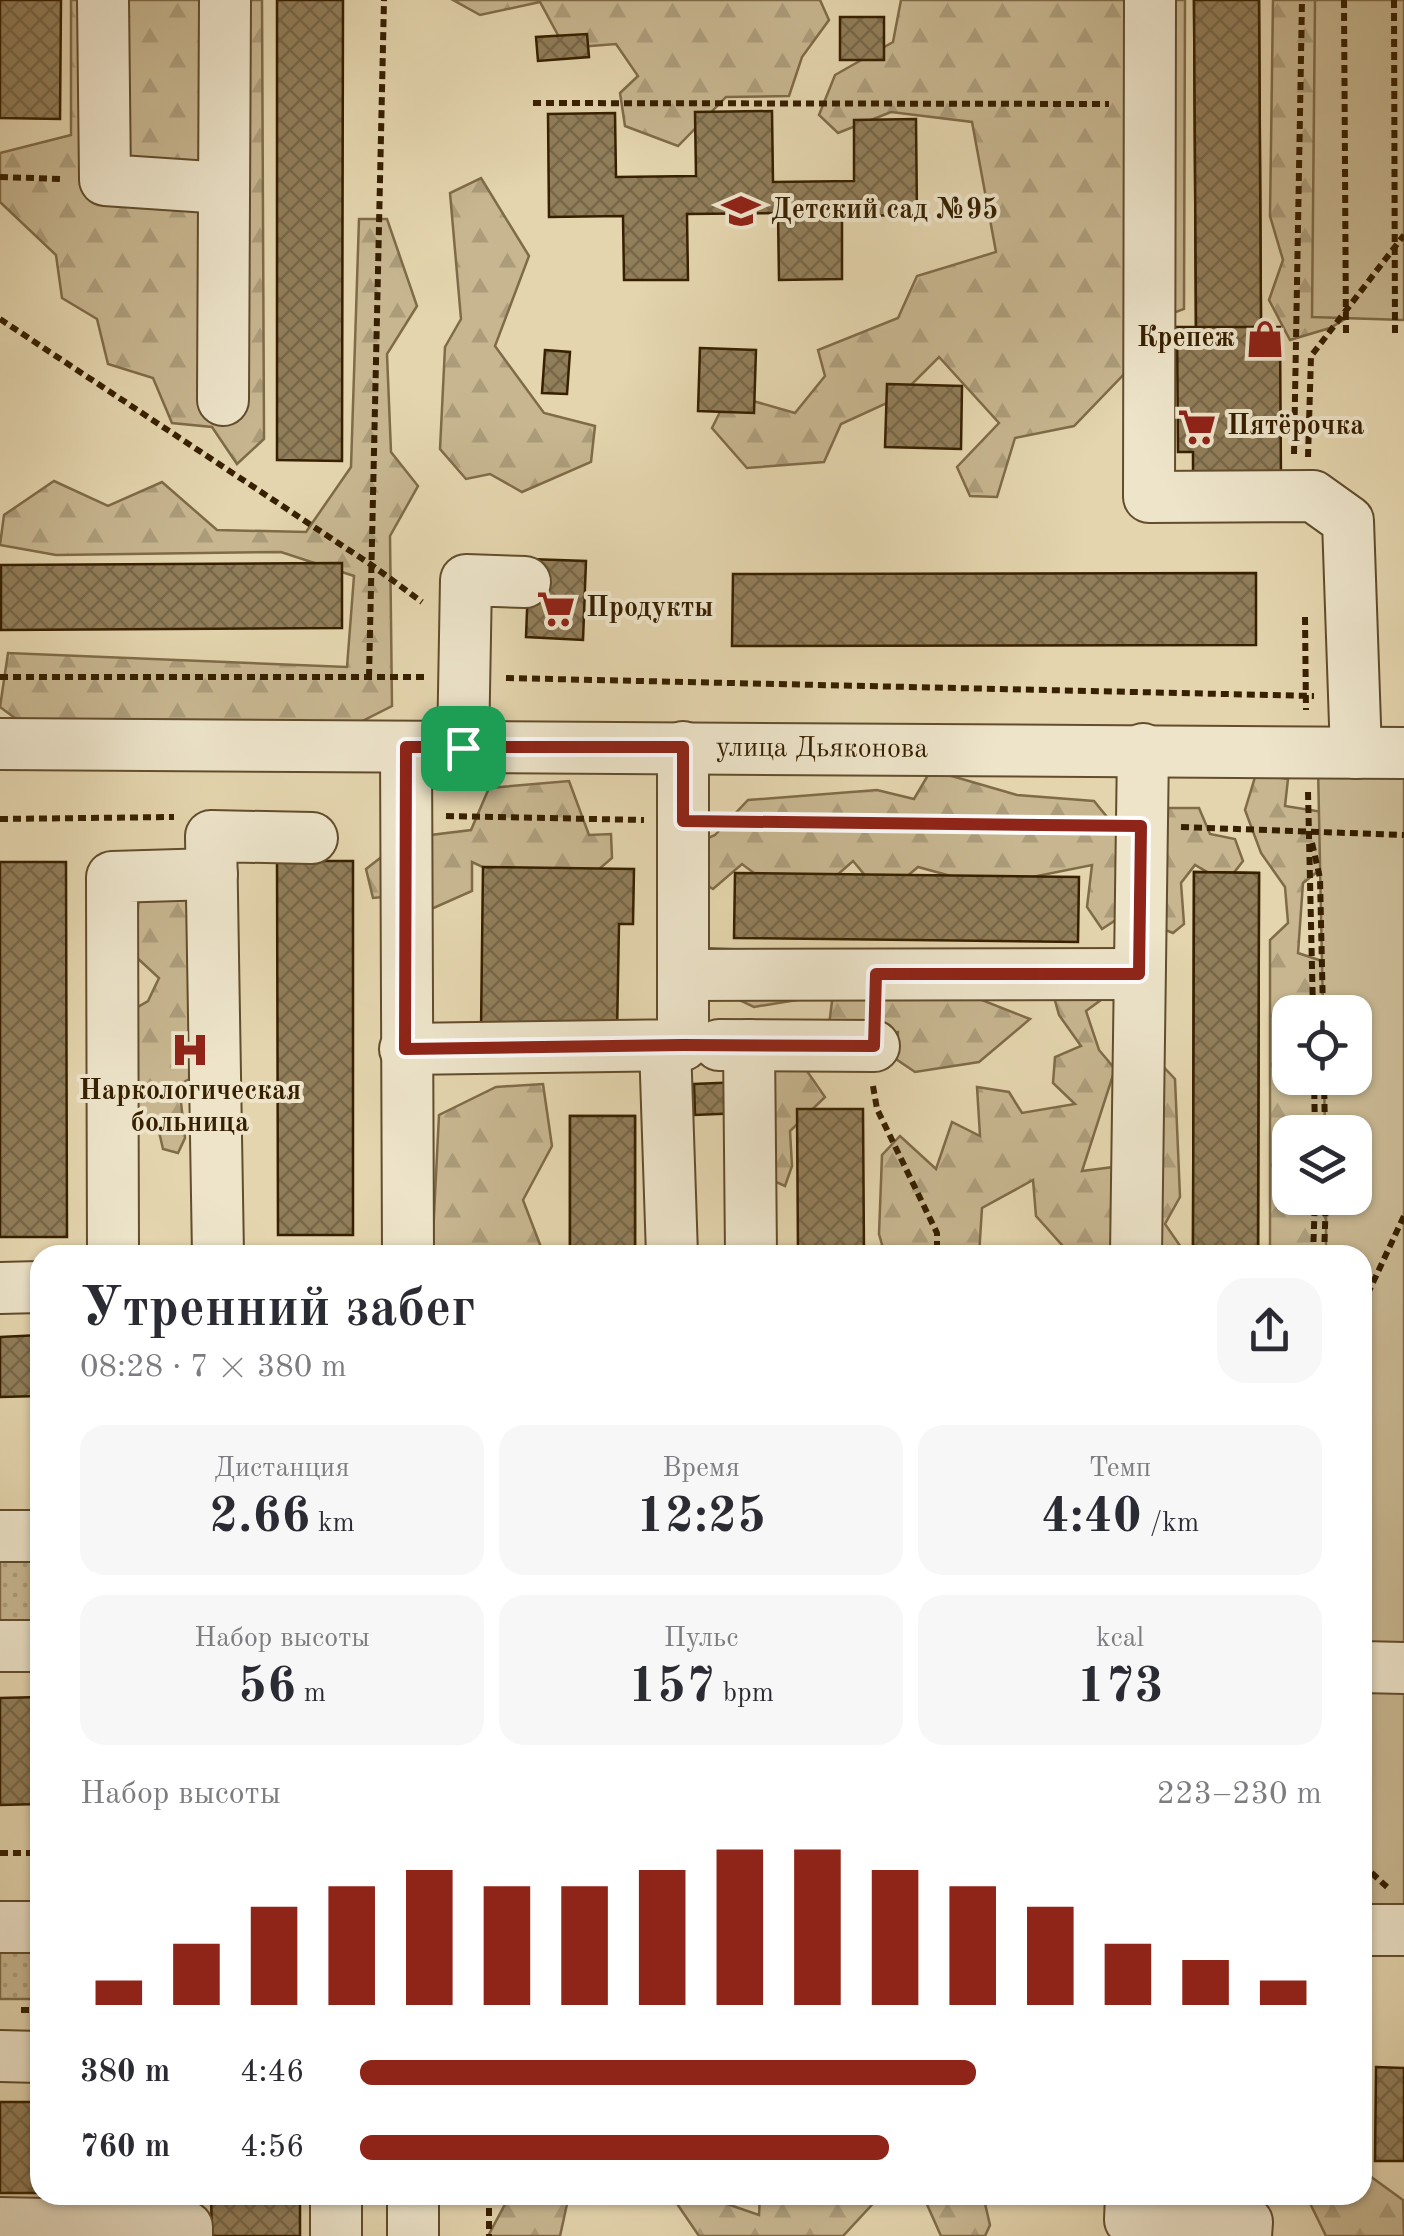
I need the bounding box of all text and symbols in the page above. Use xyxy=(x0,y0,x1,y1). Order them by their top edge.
school or university icon: Детский сад №95 xyxy=(720,190,762,232)
place label: Детский сад №95 xyxy=(771,196,998,225)
shop icon: Крепеж xyxy=(1244,318,1286,360)
place label: Крепеж xyxy=(1137,324,1235,353)
supermarket icon: Пятёрочка xyxy=(1176,406,1218,448)
place label: Пятёрочка xyxy=(1227,413,1364,441)
supermarket icon: Продукты xyxy=(535,588,577,630)
place label: Продукты xyxy=(586,595,714,623)
pin xyxy=(421,706,506,791)
icon: arrive xyxy=(436,721,491,776)
street label: улица Дьяконова xyxy=(716,735,928,764)
map controls xyxy=(1272,995,1372,1215)
button: locate xyxy=(1272,995,1372,1095)
hospital icon: Наркологическая больница xyxy=(169,1029,211,1071)
place label: Наркологическая больница xyxy=(79,1078,301,1138)
button: layers xyxy=(1272,1115,1372,1215)
button: share xyxy=(1217,1278,1322,1383)
text: Утренний забег xyxy=(80,1283,476,1338)
text: 08:28 · 7 × 380 m xyxy=(80,1352,347,1384)
text: Дистанция xyxy=(214,1455,350,1483)
text: Время xyxy=(662,1455,740,1483)
text: Темп xyxy=(1089,1455,1151,1483)
text: 2.66 xyxy=(209,1493,310,1543)
text: 12:25 xyxy=(636,1493,766,1543)
text: 4:40 xyxy=(1041,1493,1142,1543)
text: km xyxy=(310,1510,355,1538)
text: /km xyxy=(1142,1510,1199,1538)
text: Набор высоты xyxy=(194,1625,370,1653)
text: Пульс xyxy=(664,1625,738,1653)
text: kcal xyxy=(1096,1625,1144,1653)
text: 56 xyxy=(238,1663,296,1713)
text: 157 xyxy=(628,1663,715,1713)
text: 173 xyxy=(1077,1663,1164,1713)
text: m xyxy=(296,1680,326,1708)
text: bpm xyxy=(715,1680,774,1708)
text: Набор высоты xyxy=(80,1779,281,1811)
text: 223–230 m xyxy=(1156,1779,1322,1811)
text: 380 m xyxy=(80,2057,170,2089)
text: 4:46 xyxy=(240,2057,305,2089)
text: 760 m xyxy=(80,2132,170,2164)
text: 4:56 xyxy=(240,2132,305,2164)

